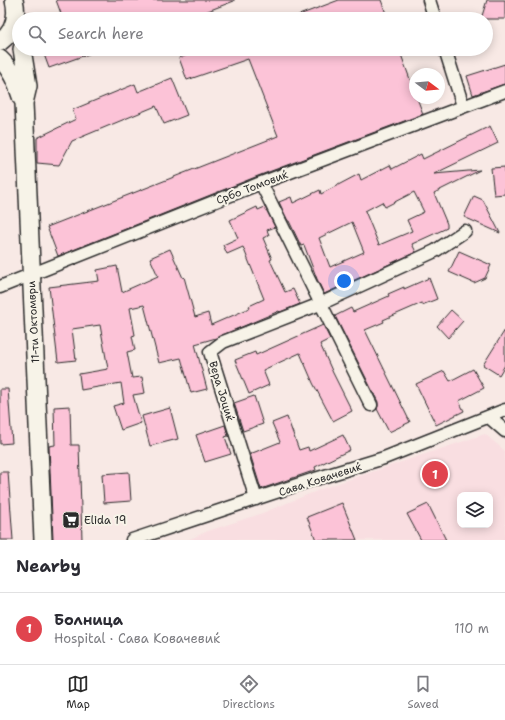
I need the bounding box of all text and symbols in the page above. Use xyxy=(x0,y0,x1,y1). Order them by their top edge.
search box xyxy=(12,12,493,56)
icon: search xyxy=(26,23,48,45)
text: Search here xyxy=(58,24,144,44)
north arrow xyxy=(409,68,445,104)
street label: Србо Томовиќ xyxy=(214,167,290,208)
your location xyxy=(334,271,354,291)
street label: 11-ти Октомври xyxy=(24,280,43,364)
street label: Вера Јоциќ xyxy=(205,359,238,423)
street label: Сава Ковачевиќ xyxy=(277,459,364,500)
pin: 1 xyxy=(422,459,448,489)
map controls xyxy=(457,492,493,528)
button: layers xyxy=(457,492,493,528)
supermarket icon: Elida 19 xyxy=(61,510,81,530)
place label: Elida 19 xyxy=(84,513,126,528)
text: Nearby xyxy=(16,555,81,577)
text: Болница xyxy=(54,610,123,630)
text: 1 xyxy=(26,620,32,637)
text: 110 m xyxy=(454,620,489,637)
text: Hospital · Сава Ковачевиќ xyxy=(54,630,220,647)
tab: Map xyxy=(66,673,90,712)
tab: Directions xyxy=(222,673,275,712)
tab: Saved xyxy=(407,673,439,712)

